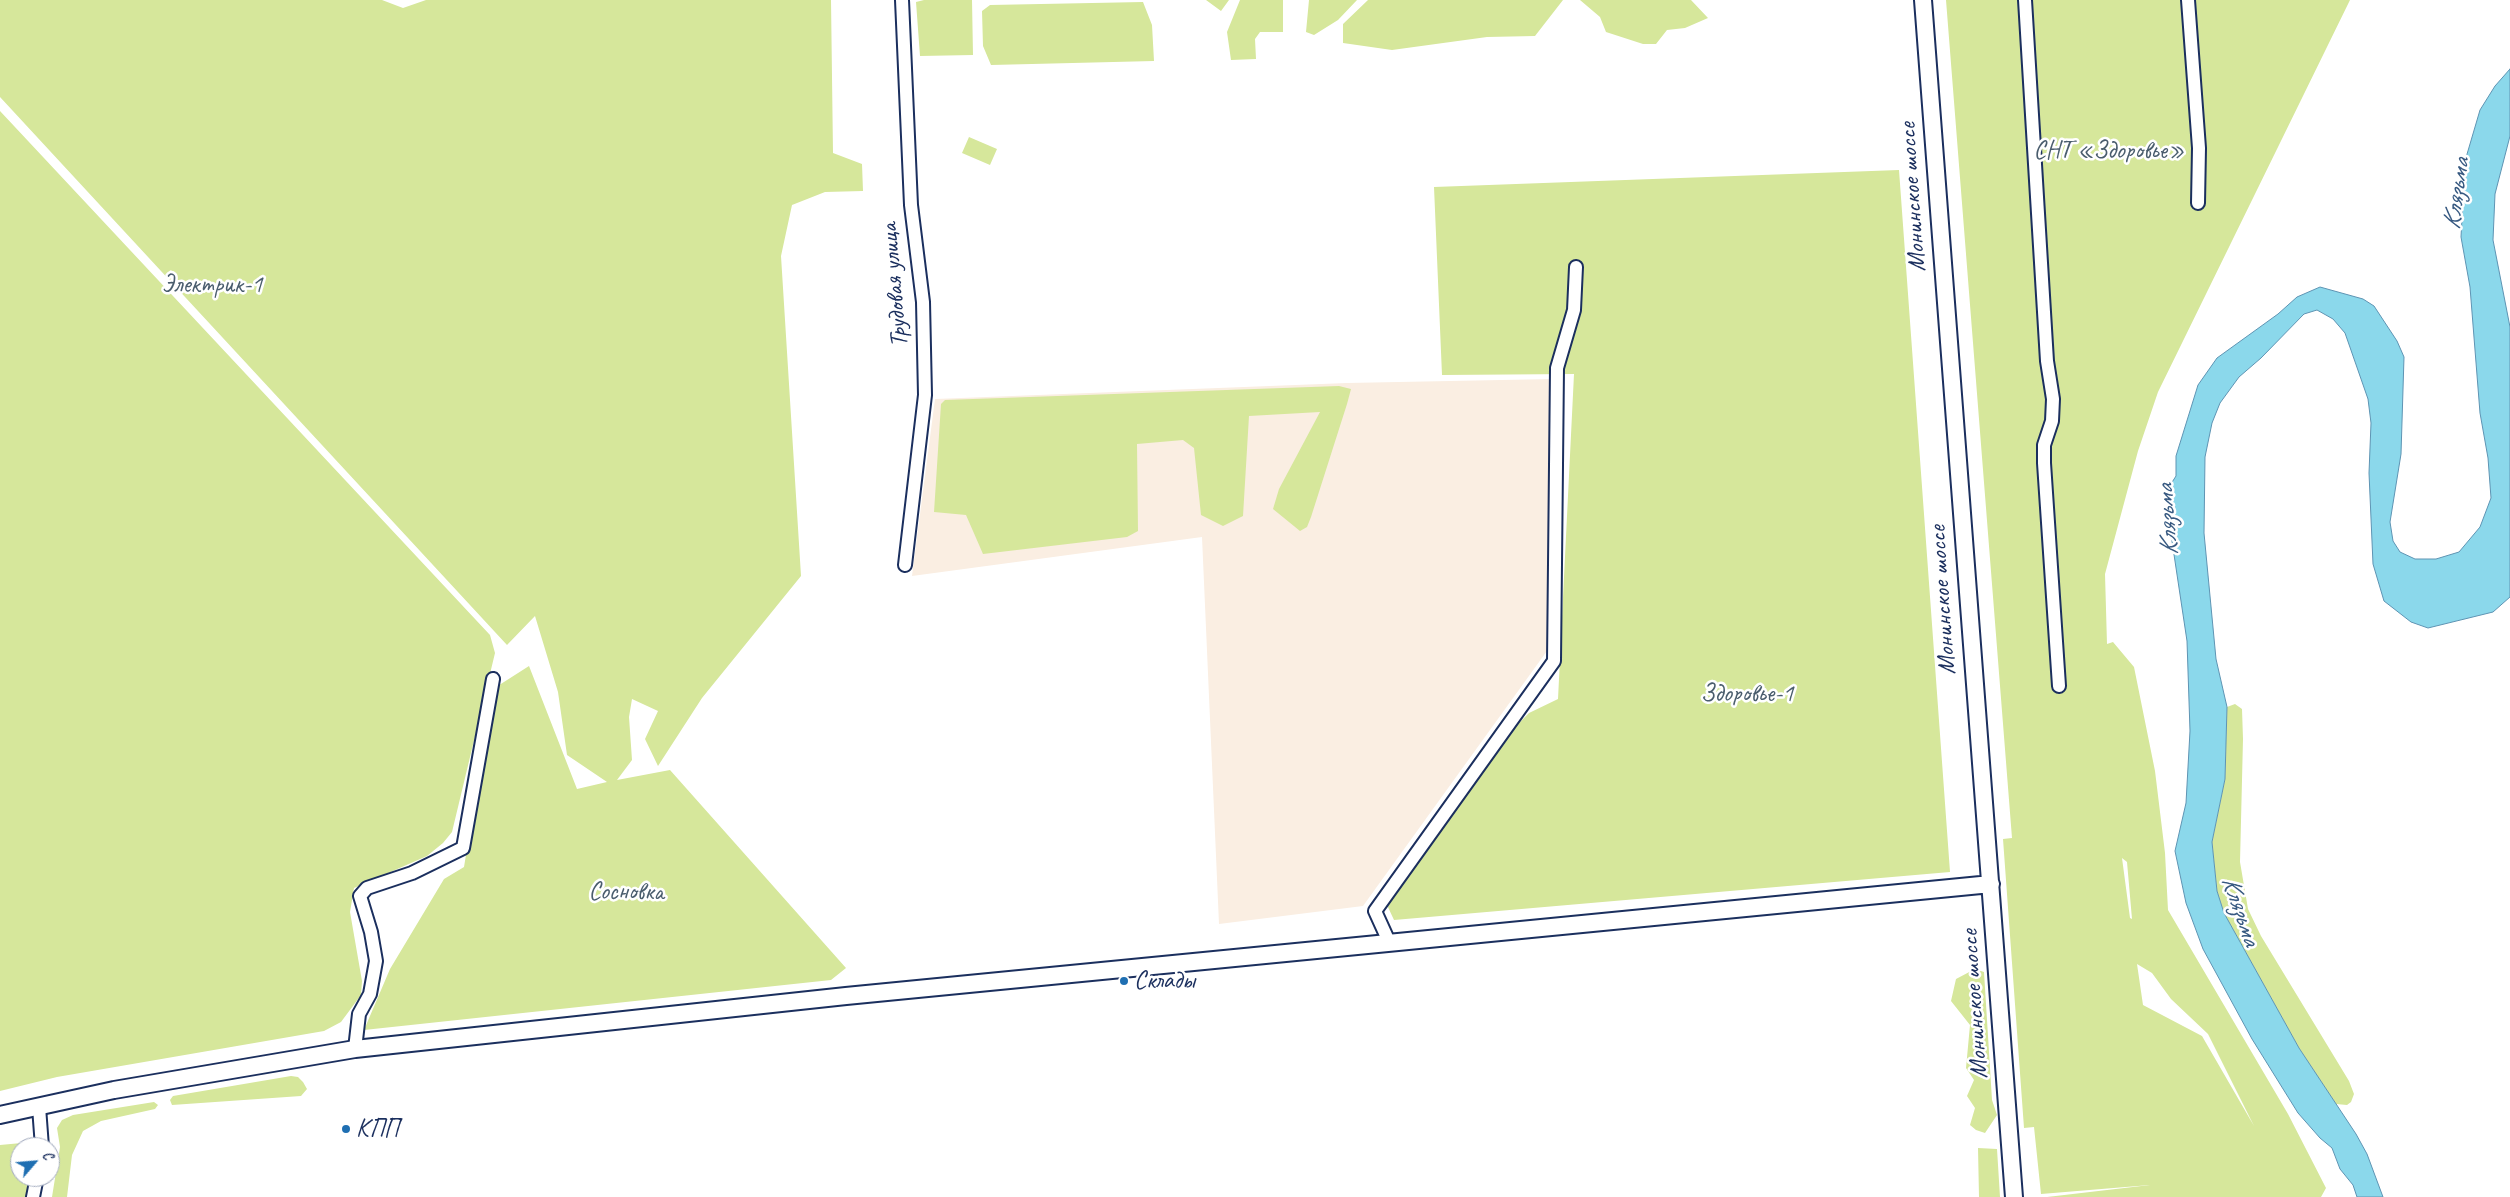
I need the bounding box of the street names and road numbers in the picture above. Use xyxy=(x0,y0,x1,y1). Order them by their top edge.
street label: Монинское шоссе xyxy=(1893,121,1933,273)
street label: Трудовая улица xyxy=(875,222,915,348)
street label: Монинское шоссе xyxy=(1923,524,1963,676)
street label: Монинское шоссе xyxy=(1955,928,1995,1080)

